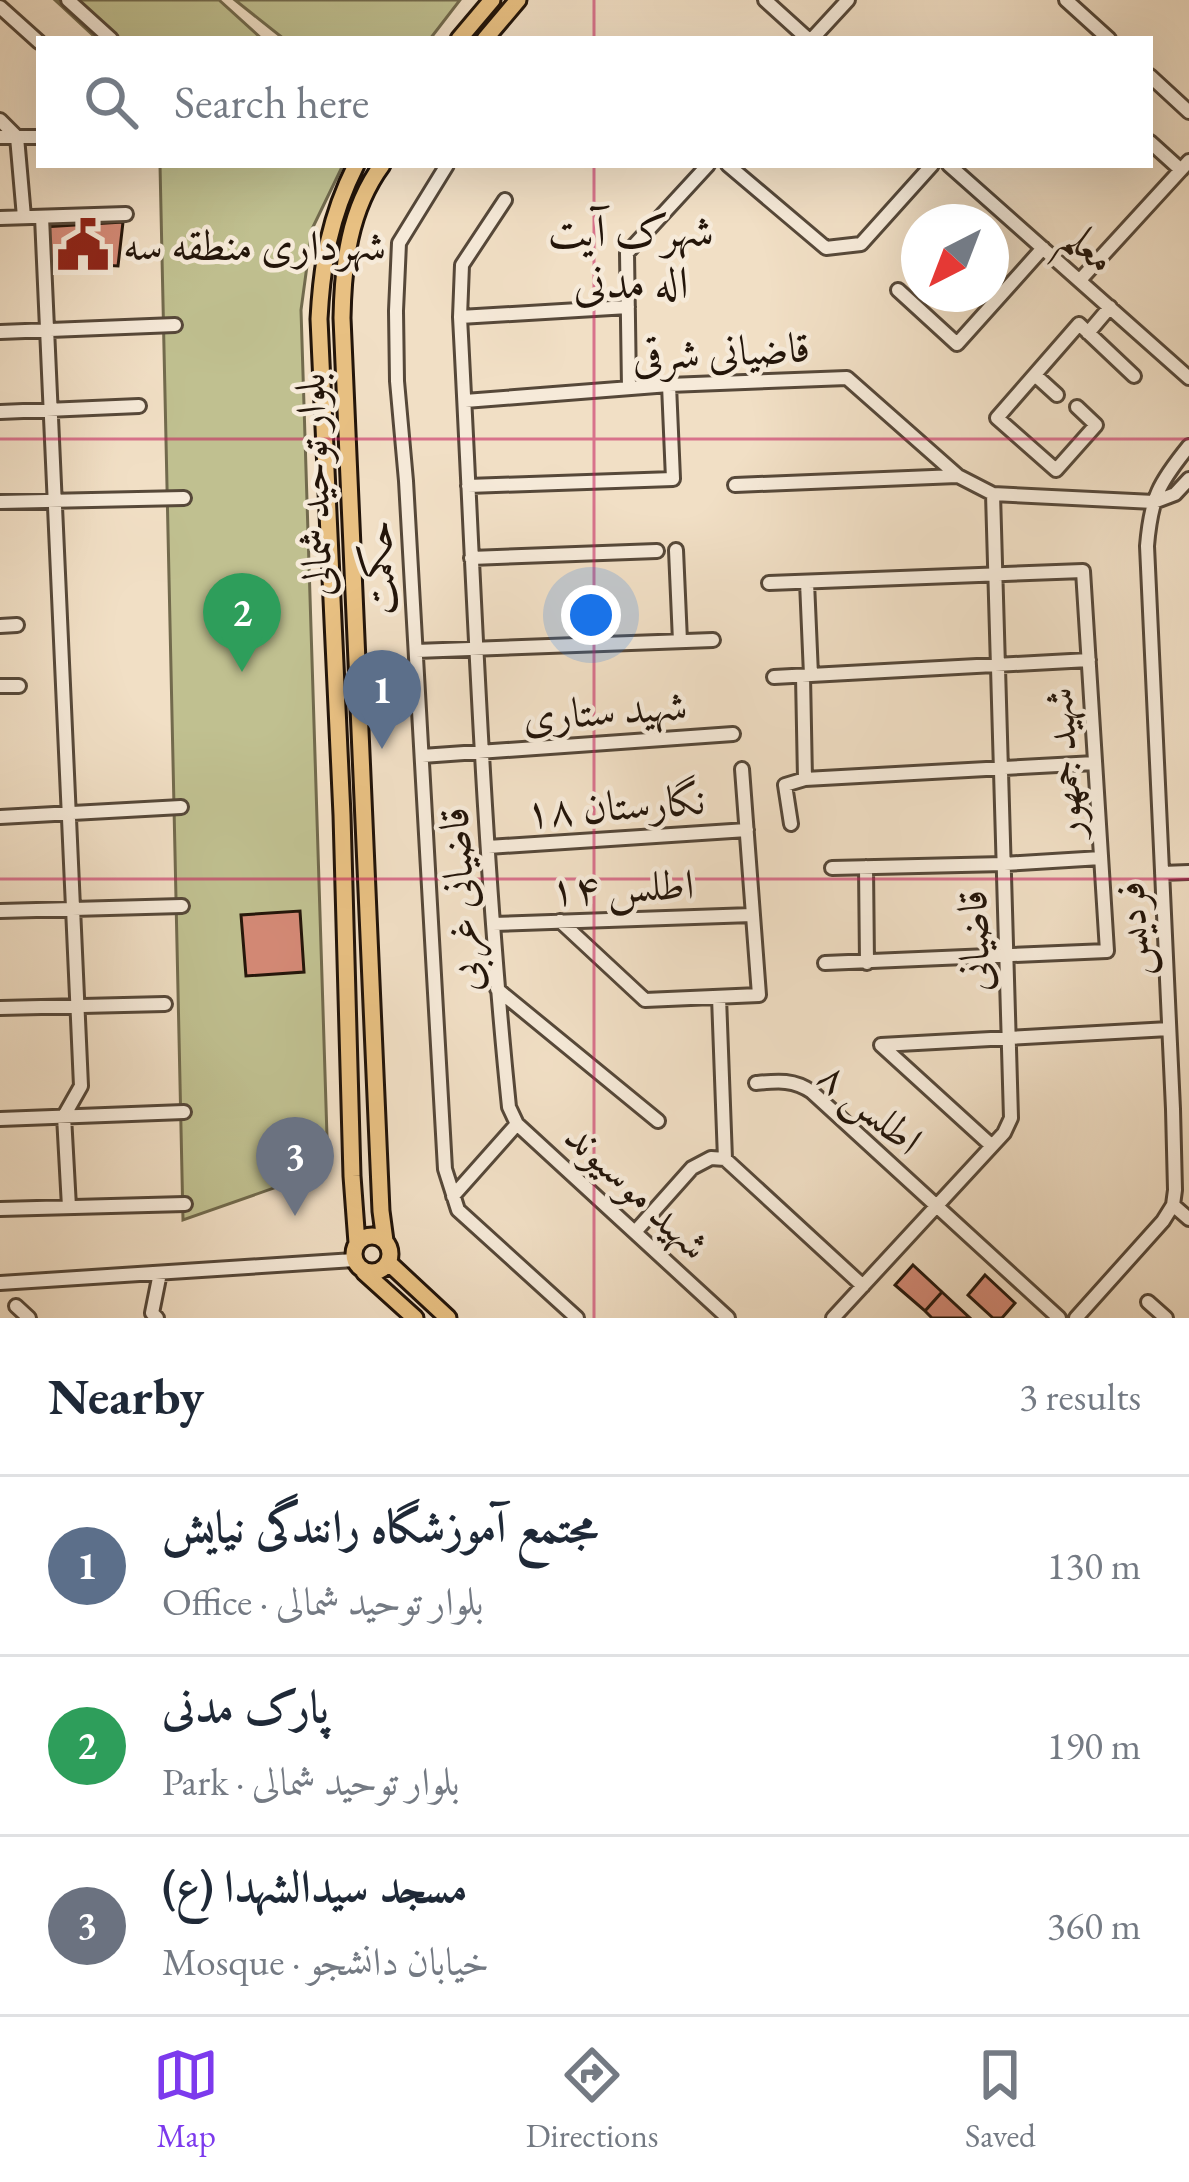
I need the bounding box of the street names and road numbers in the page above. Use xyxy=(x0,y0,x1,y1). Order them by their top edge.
street label: معلم xyxy=(1043,210,1128,296)
street label: قاضیانی شرقی xyxy=(631,319,811,385)
street label: بلوار توحید شمالی xyxy=(282,372,345,598)
street label: حکمت xyxy=(349,519,408,617)
street label: شهید ستاری xyxy=(521,677,689,744)
street label: شهید جمهور xyxy=(1030,686,1095,844)
street label: نگارستان ۱۸ xyxy=(523,772,707,839)
street label: قاضیانی غربی xyxy=(426,806,495,994)
street label: اطلس ۱۴ xyxy=(549,857,695,918)
street label: فردیس xyxy=(1102,880,1163,978)
street label: قاضیانی xyxy=(944,889,1003,993)
street label: اطلس ۸ xyxy=(806,1048,934,1168)
street label: شهید موسیوند xyxy=(553,1109,722,1272)

